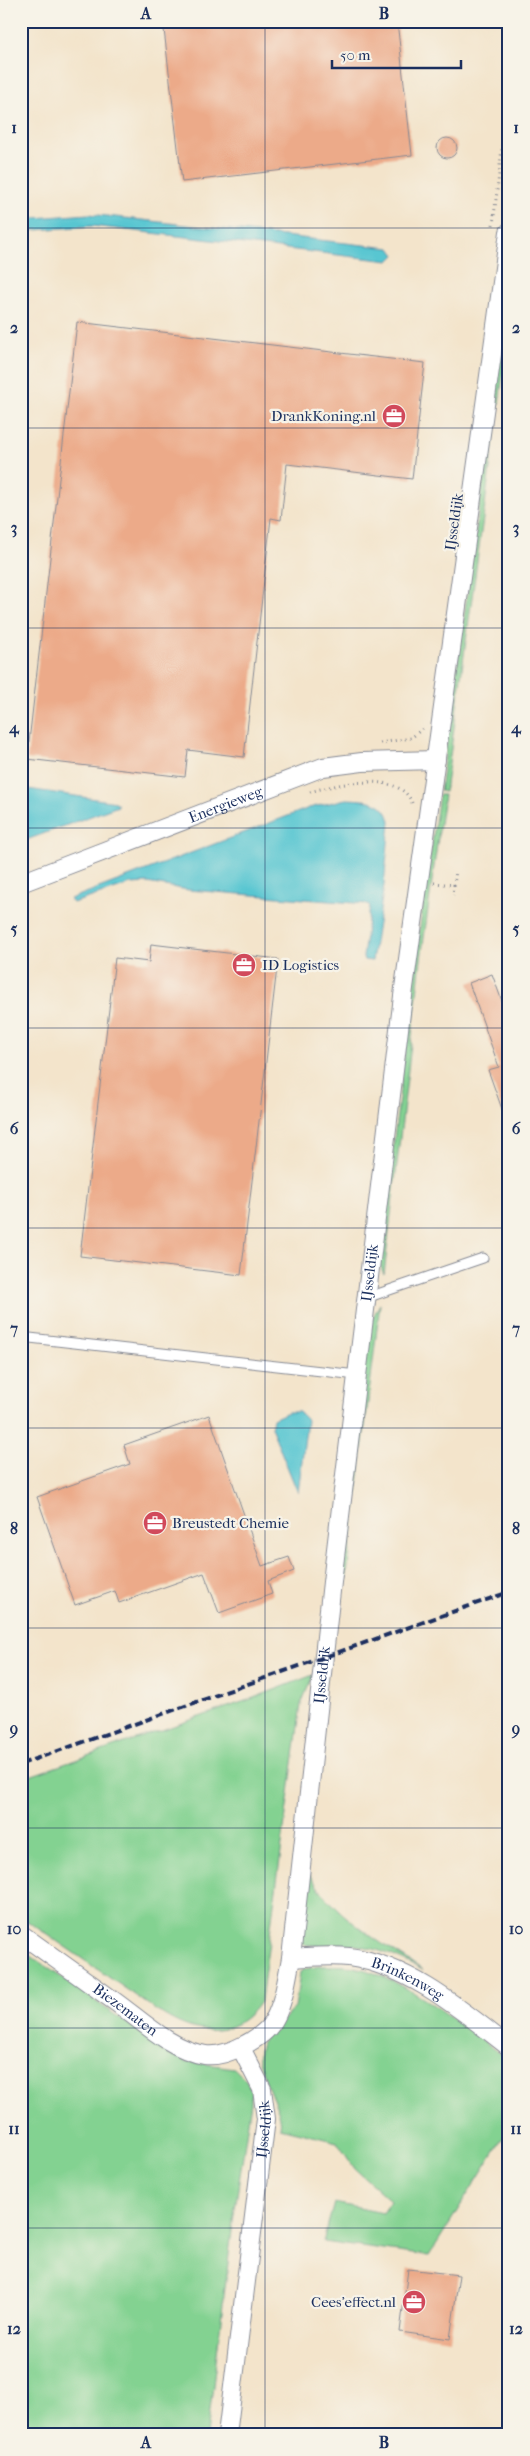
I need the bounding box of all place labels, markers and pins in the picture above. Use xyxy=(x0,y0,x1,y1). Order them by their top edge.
office icon: DrankKoning.nl xyxy=(381,403,407,429)
place label: DrankKoning.nl xyxy=(271,407,376,425)
office icon: ID Logistics xyxy=(231,952,257,978)
place label: ID Logistics xyxy=(262,956,340,974)
office icon: Breustedt Chemie xyxy=(142,1510,168,1536)
place label: Breustedt Chemie xyxy=(172,1514,290,1532)
office icon: Cees'effect.nl xyxy=(401,2289,427,2315)
place label: Cees'effect.nl xyxy=(311,2293,396,2311)

